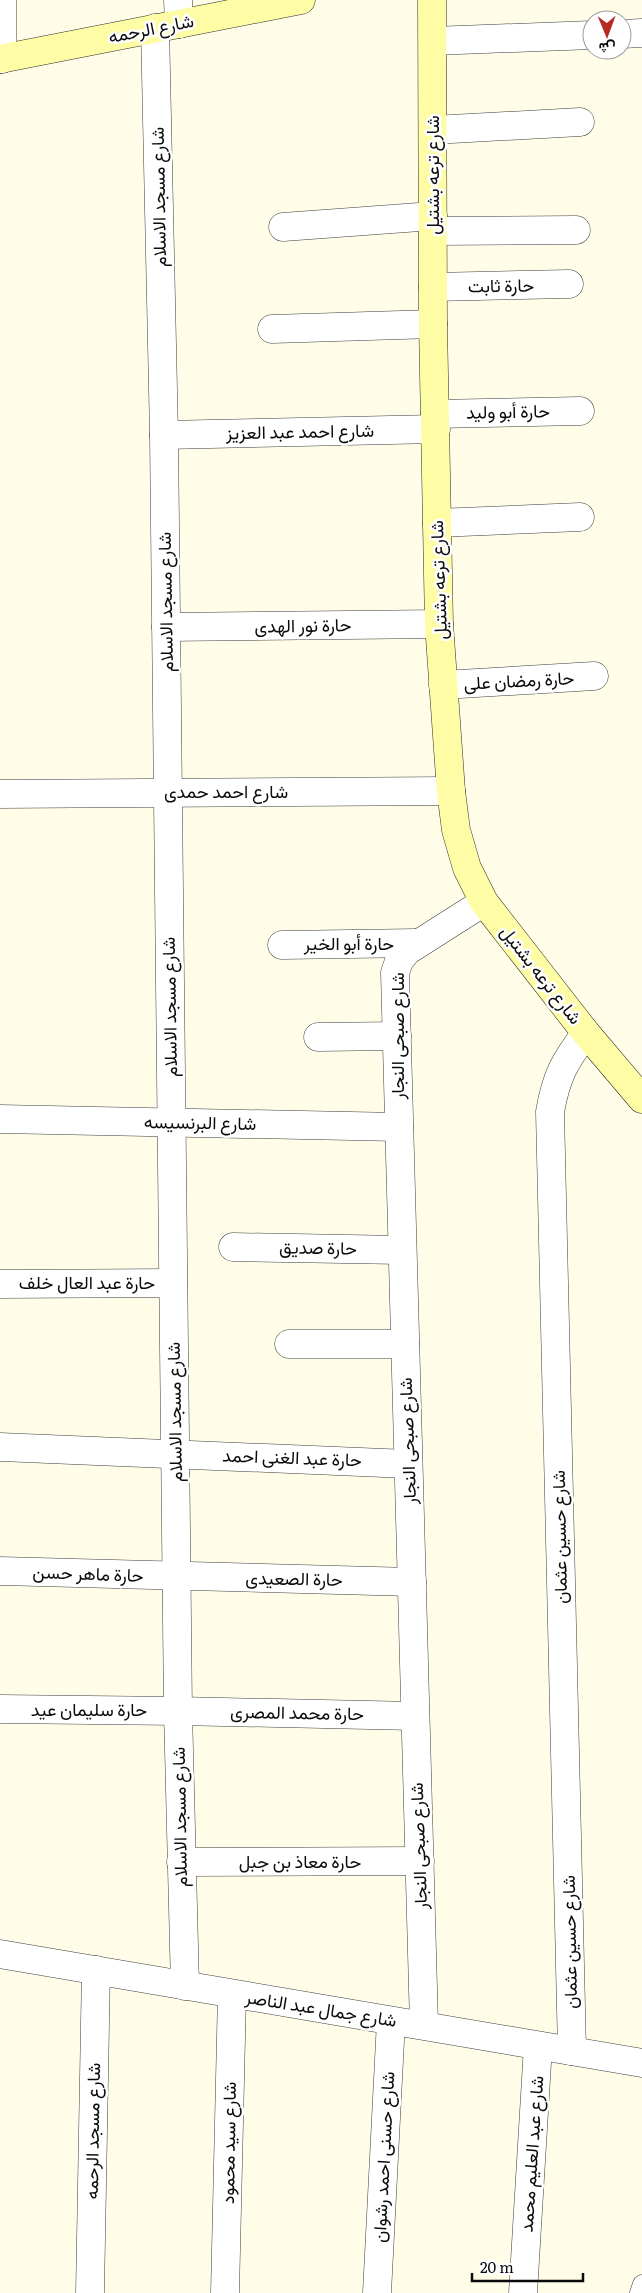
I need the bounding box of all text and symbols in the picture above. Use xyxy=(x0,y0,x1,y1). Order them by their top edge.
street label: شارع الرحمه xyxy=(106,6,196,49)
north arrow xyxy=(582,10,632,60)
text: ش xyxy=(598,39,616,59)
street label: شارع ترعه بشتيل xyxy=(418,115,445,235)
street label: شارع مسجد الاسلام xyxy=(143,127,172,267)
street label: حارة ثابت xyxy=(468,270,534,299)
street label: حارة أبو وليد xyxy=(466,396,550,425)
street label: شارع احمد عبد العزيز xyxy=(225,416,374,445)
street label: شارع ترعه بشتيل xyxy=(422,520,453,640)
street label: شارع مسجد الاسلام xyxy=(150,532,179,672)
street label: حارة نور الهدى xyxy=(254,610,352,639)
street label: حارة رمضان على xyxy=(463,663,575,696)
street label: شارع احمد حمدى xyxy=(164,777,288,804)
street label: شارع ترعه بشتيل xyxy=(495,919,590,1029)
street label: حارة أبو الخير xyxy=(303,929,394,956)
street label: شارع مسجد الاسلام xyxy=(154,937,183,1077)
street label: شارع صبحى النجار xyxy=(383,972,410,1101)
street label: شارع البرنسيسه xyxy=(144,1107,257,1136)
street label: حارة صديق xyxy=(279,1232,357,1261)
street label: حارة عبد العال خلف xyxy=(19,1268,155,1295)
street label: شارع مسجد الاسلام xyxy=(159,1342,188,1482)
street label: شارع صبحى النجار xyxy=(391,1377,422,1506)
street label: حارة عبد الغنى احمد xyxy=(222,1441,362,1472)
street label: شارع حسين عثمان xyxy=(544,1470,573,1604)
street label: حارة ماهر حسن xyxy=(32,1557,144,1588)
street label: حارة الصعيدى xyxy=(245,1563,343,1592)
street label: حارة سليمان عيد xyxy=(31,1695,147,1722)
street label: حارة محمد المصرى xyxy=(230,1697,364,1726)
street label: شارع مسجد الاسلام xyxy=(164,1747,193,1887)
street label: شارع صبحى النجار xyxy=(402,1782,433,1911)
street label: حارة معاذ بن جبل xyxy=(239,1847,361,1874)
street label: شارع حسين عثمان xyxy=(554,1875,583,2009)
street label: شارع جمال عبد الناصر xyxy=(243,1982,399,2033)
street label: شارع مسجد الرحمه xyxy=(77,2062,106,2200)
street label: شارع حسنى احمد رشوان xyxy=(365,2071,400,2243)
street label: شارع عبد العليم محمد xyxy=(512,2075,549,2233)
street label: شارع سيد محمود xyxy=(213,2081,242,2204)
scale bar xyxy=(472,2250,583,2282)
text: 20 m xyxy=(480,2255,514,2278)

